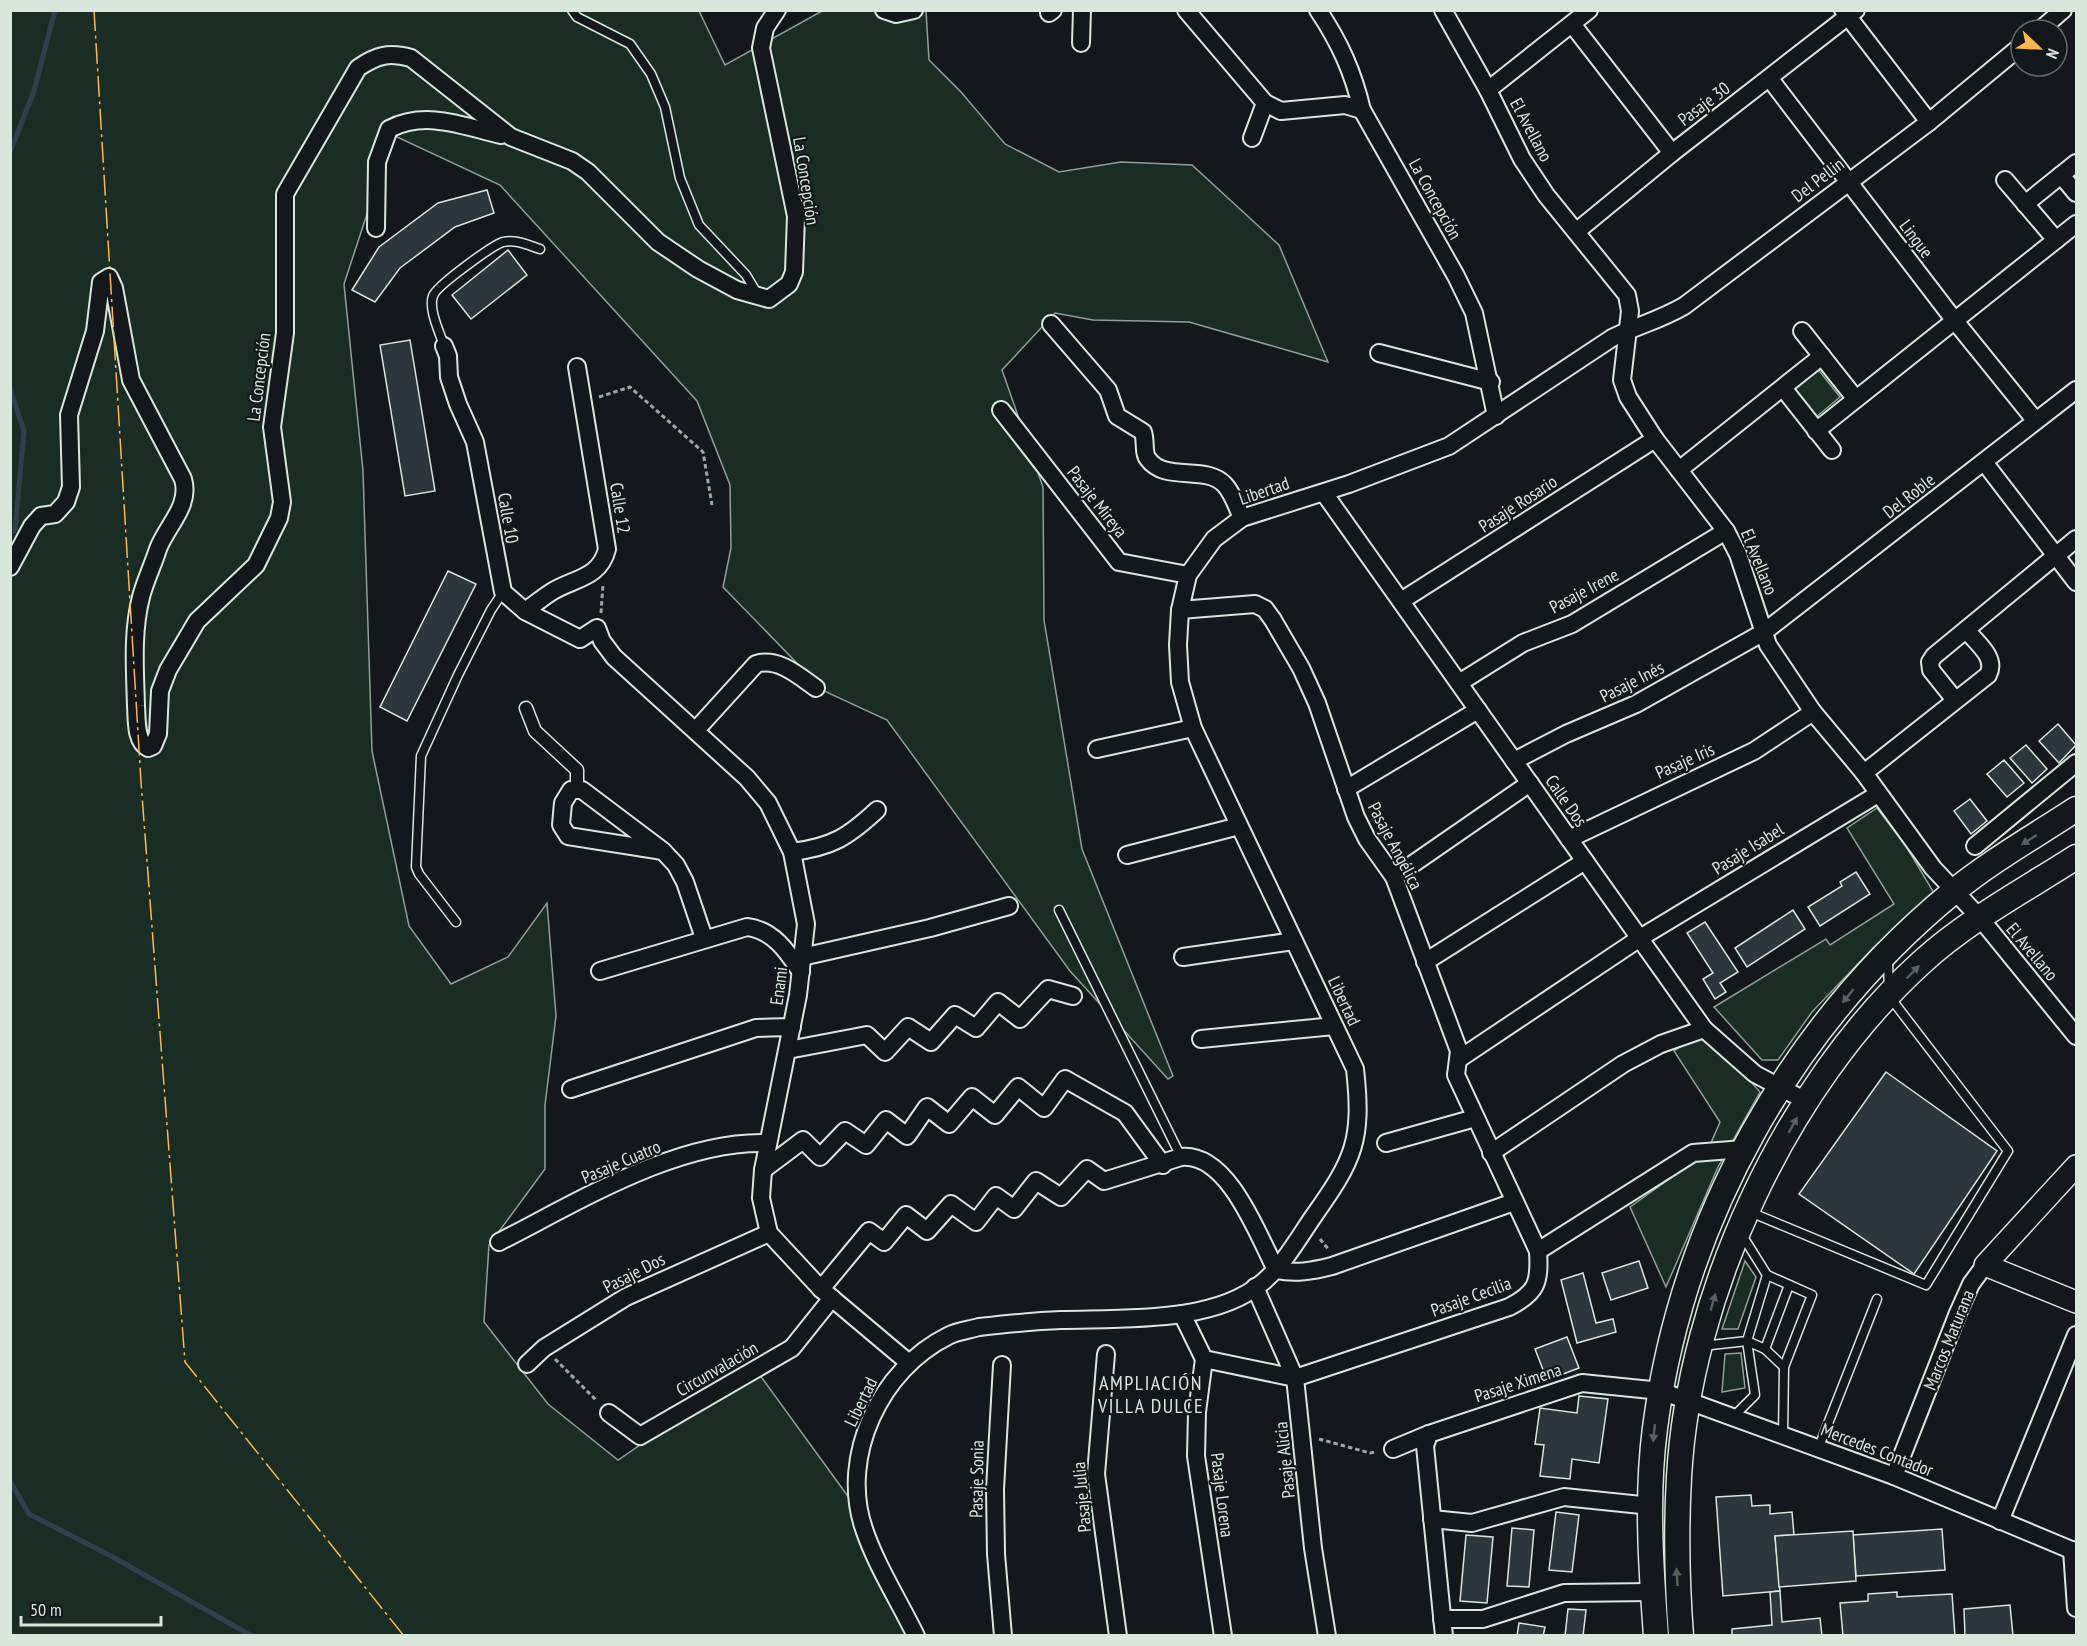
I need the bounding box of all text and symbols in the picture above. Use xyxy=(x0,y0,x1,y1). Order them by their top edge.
north arrow xyxy=(2009,18,2069,78)
text: N xyxy=(2042,46,2064,62)
street label: Pasaje 30 xyxy=(1673,77,1734,131)
street label: El Avellano xyxy=(1505,94,1558,166)
street label: La Concepción xyxy=(788,135,825,227)
street label: Del Pellin xyxy=(1787,152,1849,207)
street label: La Concepción xyxy=(1404,154,1467,243)
street label: Lingue xyxy=(1894,215,1938,263)
street label: La Concepción xyxy=(242,331,275,423)
street label: Pasaje Mireya xyxy=(1062,461,1133,542)
street label: Del Roble xyxy=(1878,468,1939,523)
street label: Pasaje Rosario xyxy=(1474,470,1561,537)
street label: Libertad xyxy=(1236,471,1292,510)
street label: Calle 12 xyxy=(605,481,636,535)
street label: Calle 10 xyxy=(493,491,524,545)
street label: El Avellano xyxy=(1736,526,1783,598)
street label: Pasaje Irene xyxy=(1545,563,1622,618)
street label: Pasaje Inés xyxy=(1596,656,1668,707)
street label: Pasaje Iris xyxy=(1652,737,1718,784)
street label: Calle Dos xyxy=(1540,770,1593,831)
street label: Pasaje Angélica xyxy=(1363,798,1428,894)
street label: Pasaje Isabel xyxy=(1708,817,1788,880)
one-way arrow xyxy=(2021,834,2037,845)
street label: El Avellano xyxy=(2001,918,2063,986)
street label: Enami xyxy=(765,965,792,1006)
one-way arrow xyxy=(1905,965,1919,979)
street label: Libertad xyxy=(1323,972,1366,1029)
one-way arrow xyxy=(1842,989,1854,1004)
one-way arrow xyxy=(1788,1116,1798,1133)
street label: Pasaje Cuatro xyxy=(578,1134,664,1189)
street label: Pasaje Dos xyxy=(599,1247,669,1298)
street label: Pasaje Cecilia xyxy=(1427,1271,1514,1322)
street label: Marcos Maturana xyxy=(1918,1286,1979,1393)
one-way arrow xyxy=(1709,1293,1719,1311)
street label: Circunvalación xyxy=(672,1336,762,1401)
street label: Pasaje Ximena xyxy=(1472,1358,1564,1407)
district label: AMPLIACIÓN VILLA DULCE xyxy=(1097,1370,1204,1419)
street label: Libertad xyxy=(839,1373,882,1430)
street label: Mercedes Contador xyxy=(1818,1418,1937,1482)
street label: Pasaje Alicia xyxy=(1269,1421,1300,1499)
one-way arrow xyxy=(1649,1424,1659,1443)
street label: Pasaje Sonia xyxy=(964,1440,989,1518)
street label: Pasaje Lorena xyxy=(1206,1451,1239,1539)
street label: Pasaje Julia xyxy=(1067,1461,1096,1533)
one-way arrow xyxy=(1672,1568,1681,1587)
scale bar xyxy=(21,1589,160,1627)
text: 50 m xyxy=(30,1598,62,1621)

